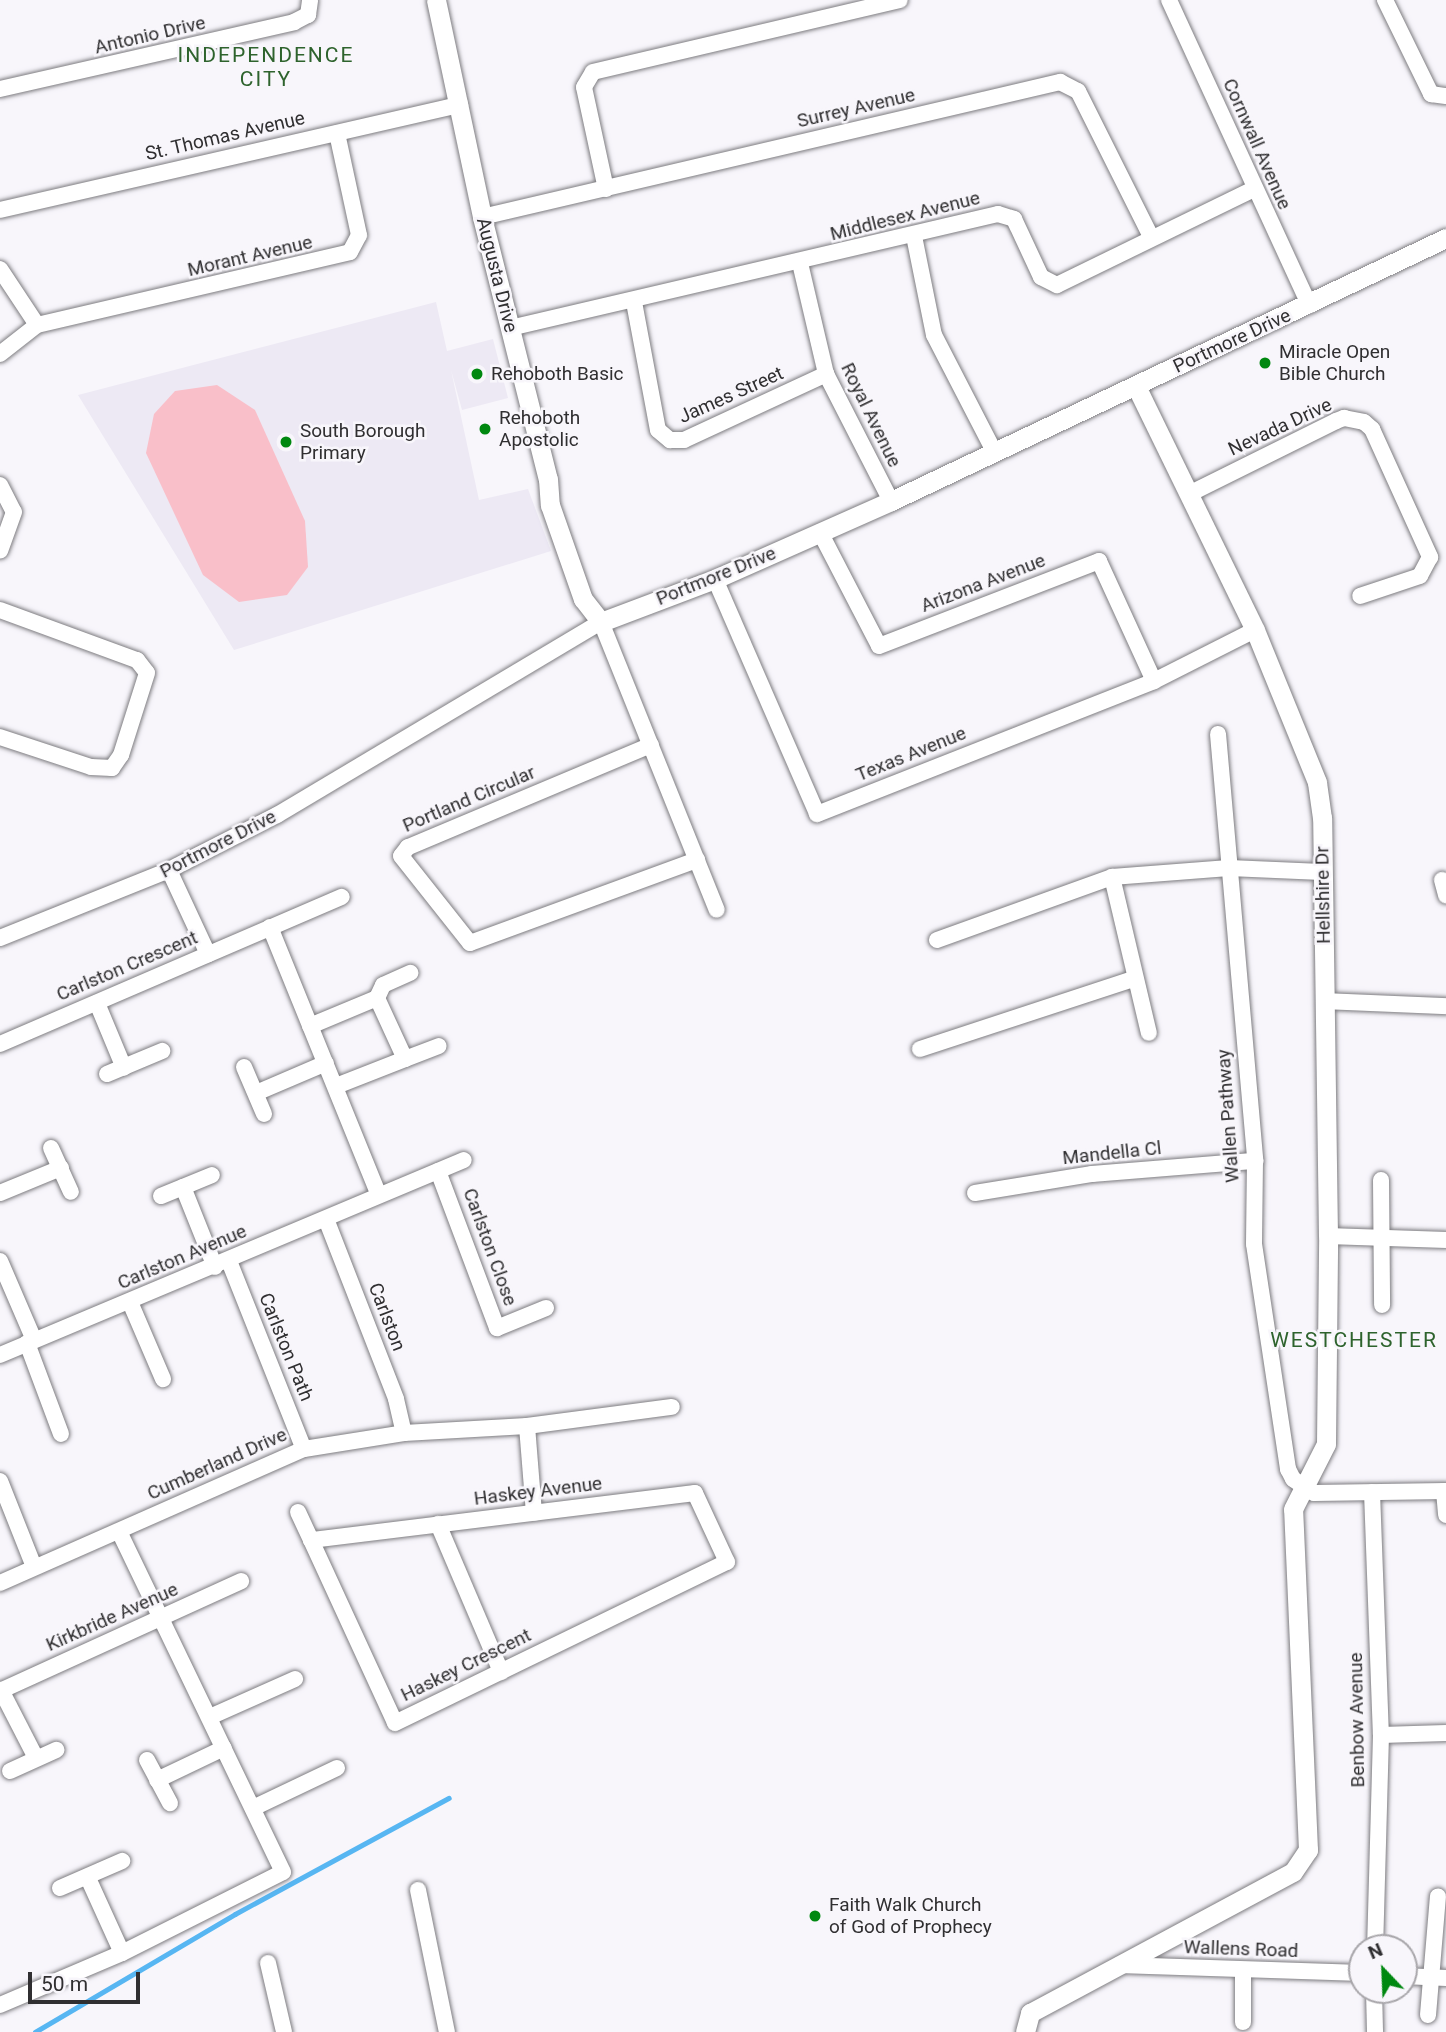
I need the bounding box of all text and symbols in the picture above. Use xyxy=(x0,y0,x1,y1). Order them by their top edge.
street label: Antonio Drive xyxy=(92,11,208,59)
district label: INDEPENDENCE CITY xyxy=(179,42,353,92)
street label: Cornwall Avenue xyxy=(1218,75,1296,213)
street label: Surrey Avenue xyxy=(795,83,917,133)
street label: St. Thomas Avenue xyxy=(143,107,307,165)
street label: Middlesex Avenue xyxy=(828,186,982,246)
street label: Augusta Drive xyxy=(472,215,522,335)
street label: Morant Avenue xyxy=(185,231,315,281)
street label: Portmore Drive xyxy=(1170,304,1294,378)
place label: Miracle Open Bible Church xyxy=(1279,341,1390,385)
marker: Miracle Open Bible Church xyxy=(1257,355,1273,371)
street label: Royal Avenue xyxy=(836,359,906,471)
street label: James Street xyxy=(675,362,787,428)
place label: Rehoboth Basic xyxy=(491,363,624,385)
marker: Rehoboth Basic xyxy=(469,366,485,382)
street label: Nevada Drive xyxy=(1225,393,1335,461)
place label: Rehoboth Apostolic xyxy=(499,407,580,451)
place label: South Borough Primary xyxy=(300,420,425,464)
marker: Rehoboth Apostolic xyxy=(477,421,493,437)
marker: South Borough Primary xyxy=(278,434,294,450)
street label: Portmore Drive xyxy=(653,542,779,610)
street label: Arizona Avenue xyxy=(918,549,1048,617)
street label: Texas Avenue xyxy=(853,722,969,786)
street label: Portland Circular xyxy=(399,761,539,837)
street label: Portmore Drive xyxy=(156,805,280,883)
street label: Hellshire Dr xyxy=(1311,846,1335,944)
street label: Carlston Crescent xyxy=(53,926,201,1006)
street label: Wallen Pathway xyxy=(1212,1048,1244,1184)
street label: Mandella Cl xyxy=(1061,1136,1163,1170)
street label: Carlston Close xyxy=(458,1185,522,1309)
street label: Carlston Avenue xyxy=(114,1220,250,1294)
street label: Carlston xyxy=(364,1280,410,1354)
street label: Carlston Path xyxy=(254,1290,318,1404)
district label: WESTCHESTER xyxy=(1272,1327,1436,1353)
street label: Cumberland Drive xyxy=(144,1423,290,1505)
street label: Haskey Avenue xyxy=(473,1472,603,1510)
street label: Kirkbride Avenue xyxy=(43,1578,181,1656)
street label: Haskey Crescent xyxy=(397,1624,535,1706)
street label: Benbow Avenue xyxy=(1344,1652,1370,1788)
place label: Faith Walk Church of God of Prophecy xyxy=(829,1894,992,1938)
marker: Faith Walk Church of God of Prophecy xyxy=(807,1908,823,1924)
north arrow xyxy=(1348,1934,1418,2004)
street label: Wallens Road xyxy=(1183,1936,1299,1962)
text: N xyxy=(1365,1938,1386,1964)
scale bar xyxy=(32,1958,144,2002)
text: 50 m xyxy=(41,1972,88,1996)

